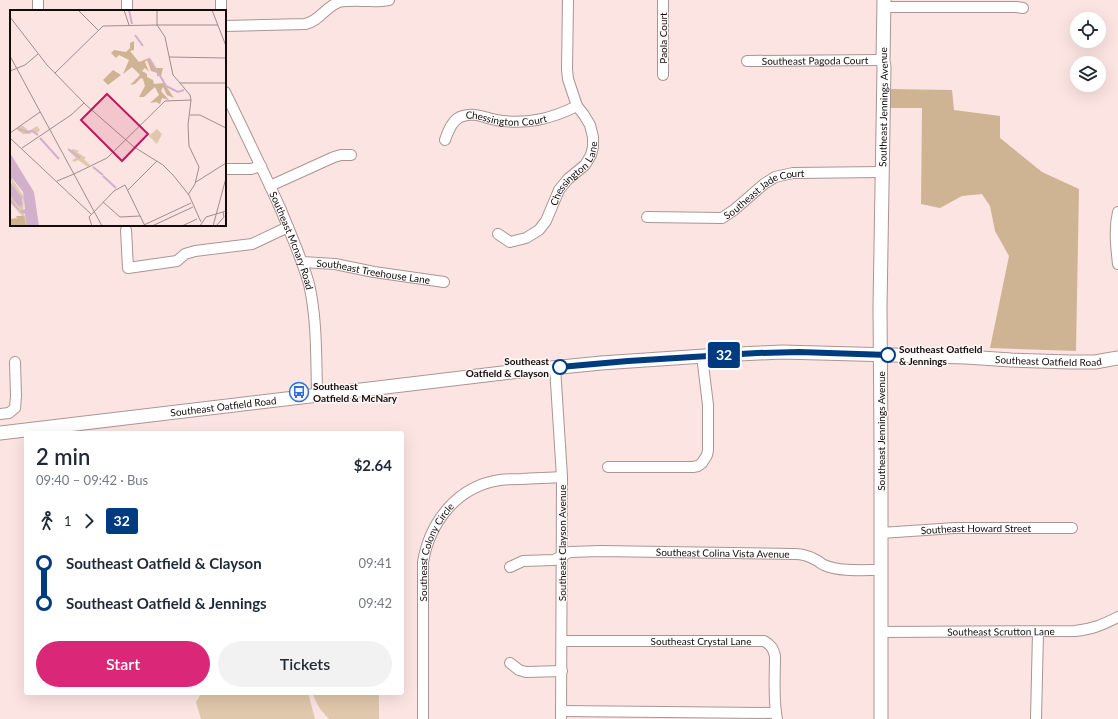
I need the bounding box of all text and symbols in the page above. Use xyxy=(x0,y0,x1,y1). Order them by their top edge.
inset map xyxy=(10,10,226,226)
street label: Paola Court xyxy=(657,12,669,64)
map controls xyxy=(1070,12,1106,92)
button: locate xyxy=(1070,12,1106,48)
street label: Southeast Jennings Avenue xyxy=(876,47,890,167)
street label: Southeast Pagoda Court xyxy=(762,54,869,67)
button: layers xyxy=(1070,56,1106,92)
street label: Chessington Court xyxy=(465,108,548,128)
street label: Chessington Lane xyxy=(547,141,599,207)
street label: Southeast Jade Court xyxy=(721,167,805,221)
street label: Southeast Mcnary Road xyxy=(267,189,316,291)
street label: Southeast Treehouse Lane xyxy=(316,257,431,286)
line badge: 32 xyxy=(706,342,742,368)
place label: Southeast Oatfield & Jennings xyxy=(899,343,983,367)
text: 32 xyxy=(716,346,732,363)
marker: Southeast Oatfield & Jennings xyxy=(880,347,896,363)
street label: Southeast Oatfield Road xyxy=(995,353,1103,368)
place label: Southeast Oatfield & Clayson xyxy=(466,355,549,379)
marker: Southeast Oatfield & Clayson xyxy=(552,359,568,375)
street label: Southeast Jennings Avenue xyxy=(875,371,887,491)
place label: Southeast Oatfield & McNary xyxy=(313,380,398,404)
bus stop icon: Southeast Oatfield & McNary xyxy=(288,381,310,403)
street label: Southeast Oatfield Road xyxy=(170,394,277,419)
text: 2 min xyxy=(36,443,90,470)
text: $2.64 xyxy=(354,456,392,474)
text: 09:40 – 09:42 · Bus xyxy=(36,472,148,488)
street label: Southeast Clayson Avenue xyxy=(556,485,568,601)
street label: Southeast Colony Circle xyxy=(417,500,456,601)
icon: walk xyxy=(36,510,58,532)
icon: forward xyxy=(78,510,100,532)
text: 32 xyxy=(114,512,130,529)
text: 1 xyxy=(64,513,72,529)
street label: Southeast Howard Street xyxy=(920,522,1031,536)
street label: Southeast Colina Vista Avenue xyxy=(656,546,790,560)
text: Southeast Oatfield & Clayson xyxy=(66,554,262,572)
text: 09:41 xyxy=(359,555,392,571)
text: Southeast Oatfield & Jennings xyxy=(66,594,267,612)
text: 09:42 xyxy=(359,595,392,611)
street label: Southeast Scrutton Lane xyxy=(947,625,1055,638)
street label: Southeast Crystal Lane xyxy=(651,635,751,647)
button: Start xyxy=(36,641,210,687)
button: Tickets xyxy=(218,641,392,687)

